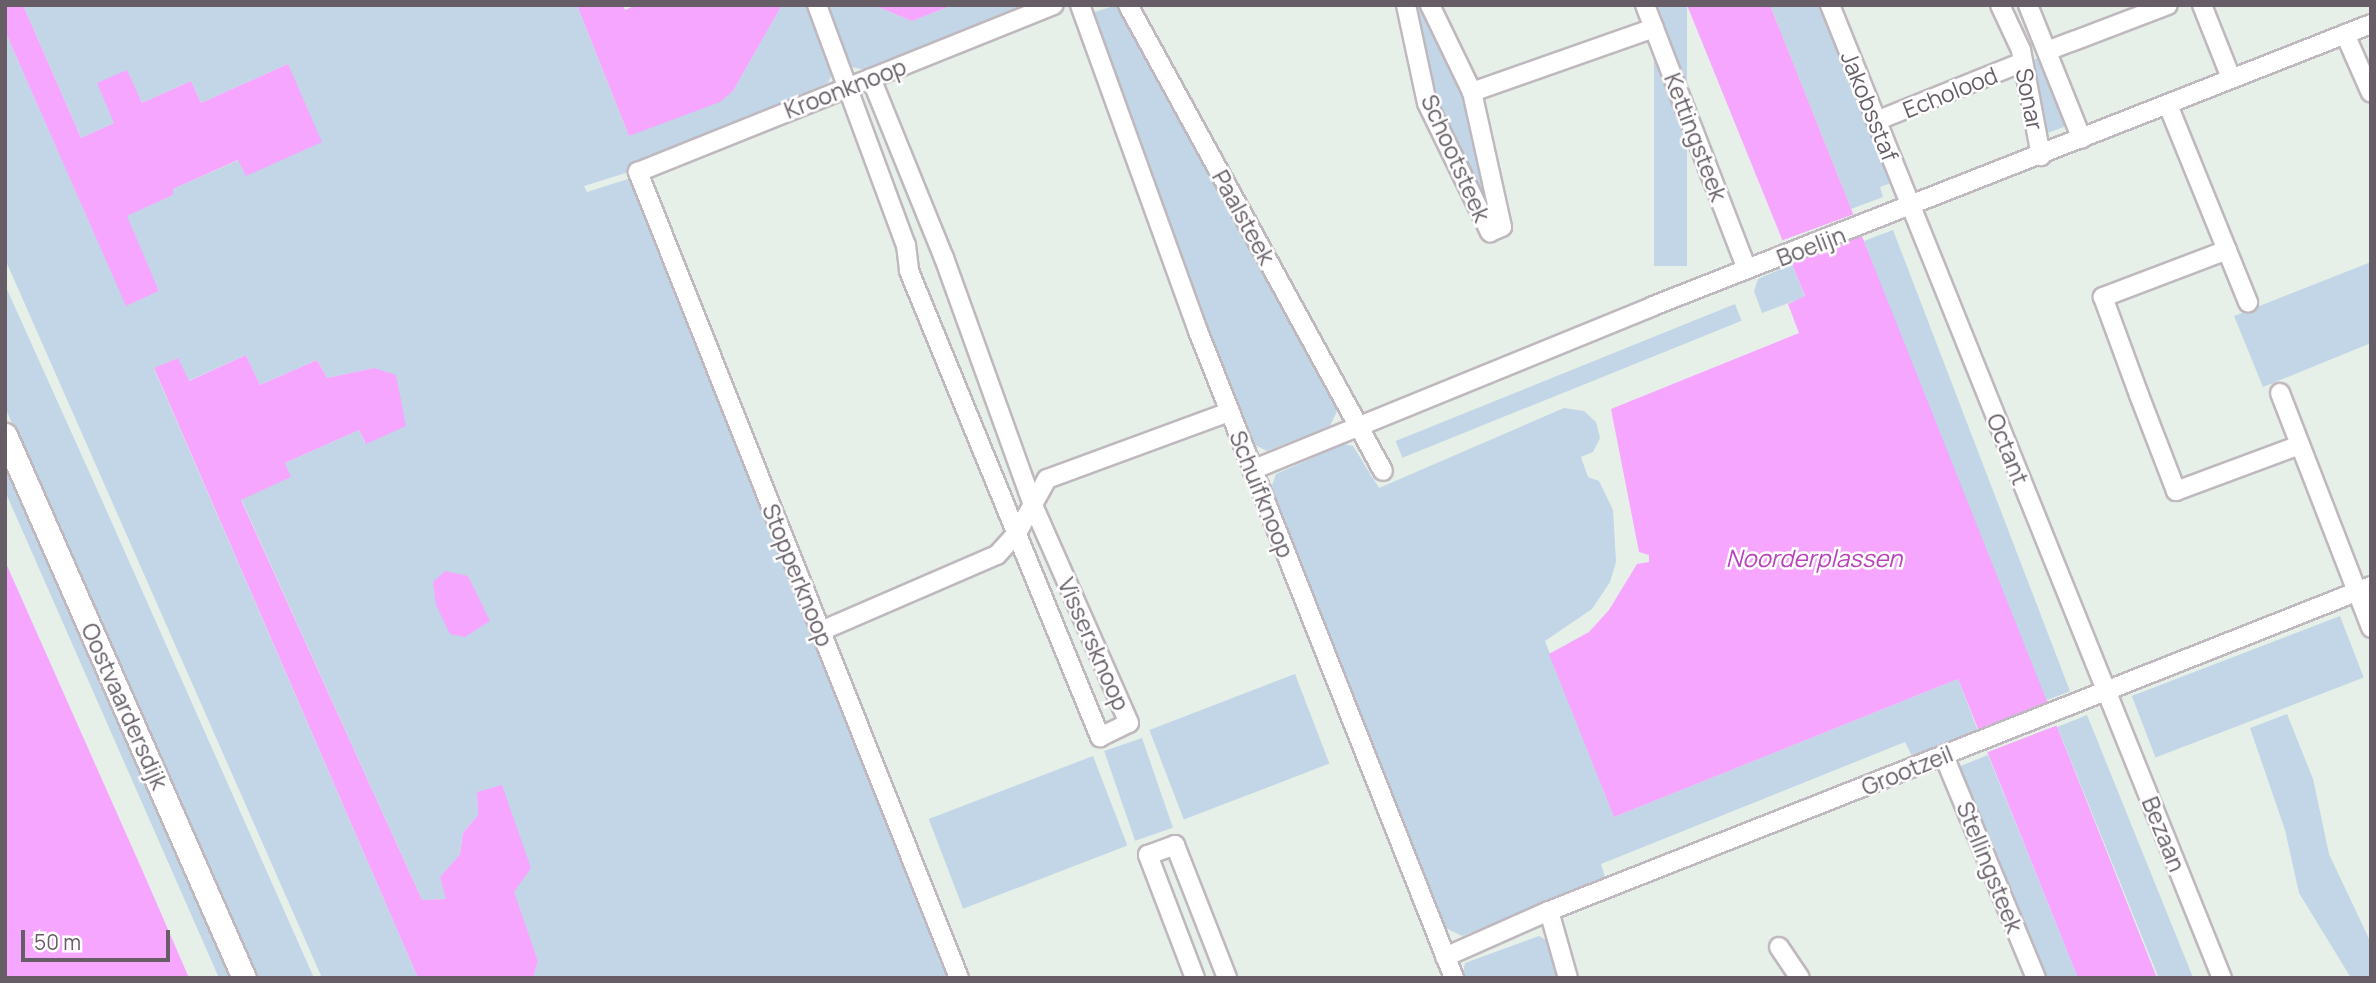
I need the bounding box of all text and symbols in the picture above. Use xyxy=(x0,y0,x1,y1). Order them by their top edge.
street label: Jakobsstaf xyxy=(1835,47,1905,165)
street label: Kroonknoop xyxy=(780,52,910,124)
street label: Echolood xyxy=(1899,61,2001,123)
street label: Sonar xyxy=(2010,66,2050,132)
street label: Kettingsteek xyxy=(1659,69,1733,205)
street label: Schootsteek xyxy=(1416,90,1496,226)
street label: Paalsteek xyxy=(1207,165,1281,269)
street label: Boelijn xyxy=(1773,220,1849,272)
street label: Octant xyxy=(1981,409,2035,489)
street label: Schuifknoop xyxy=(1224,427,1300,561)
street label: Stopperknoop xyxy=(757,500,839,650)
water label: Noorderplassen xyxy=(1726,544,1902,572)
street label: Vissersknoop xyxy=(1052,573,1136,715)
street label: Oostvaardersdijk xyxy=(76,619,174,793)
street label: Grootzeil xyxy=(1857,739,1957,801)
street label: Bezaan xyxy=(2137,793,2191,875)
street label: Stellingsteek xyxy=(1951,797,2029,937)
scale bar xyxy=(24,916,173,960)
text: 50 m xyxy=(34,928,81,956)

